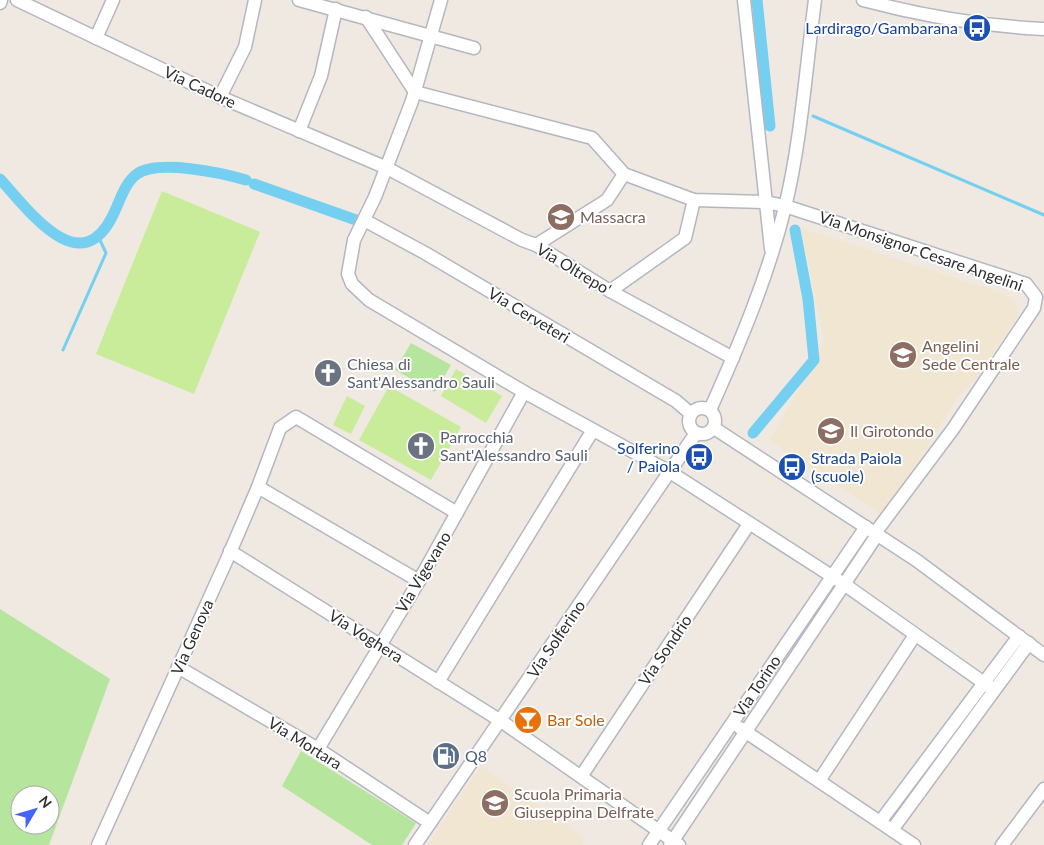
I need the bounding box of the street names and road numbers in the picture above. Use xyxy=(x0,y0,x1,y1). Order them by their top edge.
street label: Via Cadore xyxy=(161,62,239,112)
street label: Via Monsignor Cesare Angelini xyxy=(817,207,1025,294)
street label: Via Oltrepo' xyxy=(533,239,615,298)
street label: Via Cerveteri xyxy=(485,283,573,346)
street label: Via Vigevano xyxy=(391,528,454,616)
street label: Via Genova xyxy=(166,596,217,677)
street label: Via Solferino xyxy=(523,596,589,681)
street label: Via Voghera xyxy=(326,605,407,666)
street label: Via Sondrio xyxy=(634,611,695,689)
street label: Via Torino xyxy=(729,651,784,720)
street label: Via Mortara xyxy=(265,712,346,773)

